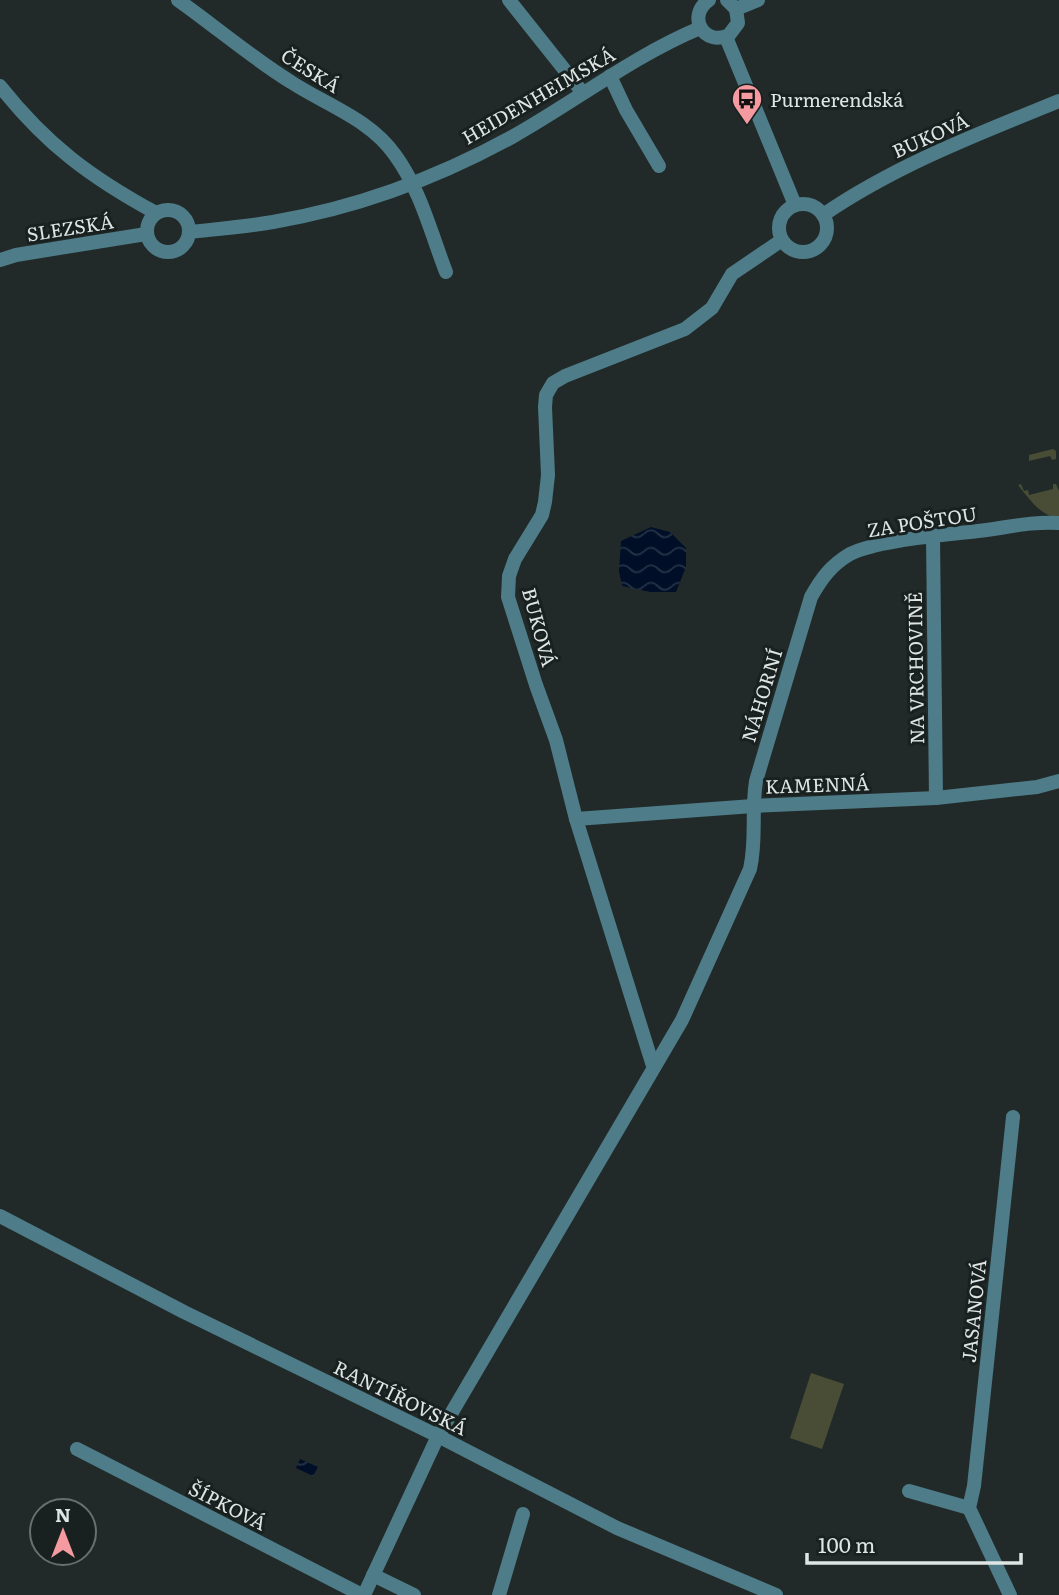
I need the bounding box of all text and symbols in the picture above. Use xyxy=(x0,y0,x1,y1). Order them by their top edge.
street label: HEIDENHEIMSKÁ xyxy=(456,40,620,150)
street label: ČESKÁ xyxy=(276,41,346,99)
bus stop icon: Purmerendská xyxy=(730,82,764,126)
place label: Purmerendská xyxy=(770,85,904,113)
street label: BUKOVÁ xyxy=(887,106,973,164)
street label: SLEZSKÁ xyxy=(25,206,115,248)
street label: ZA POŠTOU xyxy=(865,499,979,543)
street label: BUKOVÁ xyxy=(516,584,564,670)
street label: NA VRCHOVINĚ xyxy=(900,591,930,745)
street label: NÁHORNÍ xyxy=(733,645,789,745)
street label: KAMENNÁ xyxy=(764,768,870,800)
street label: JASANOVÁ xyxy=(954,1258,992,1364)
street label: RANTÍŘOVSKÁ xyxy=(329,1353,473,1441)
street label: ŠÍPKOVÁ xyxy=(184,1474,272,1536)
north arrow xyxy=(28,1497,98,1567)
text: N xyxy=(55,1500,71,1528)
scale bar xyxy=(807,1522,1020,1566)
text: 100 m xyxy=(818,1528,875,1559)

